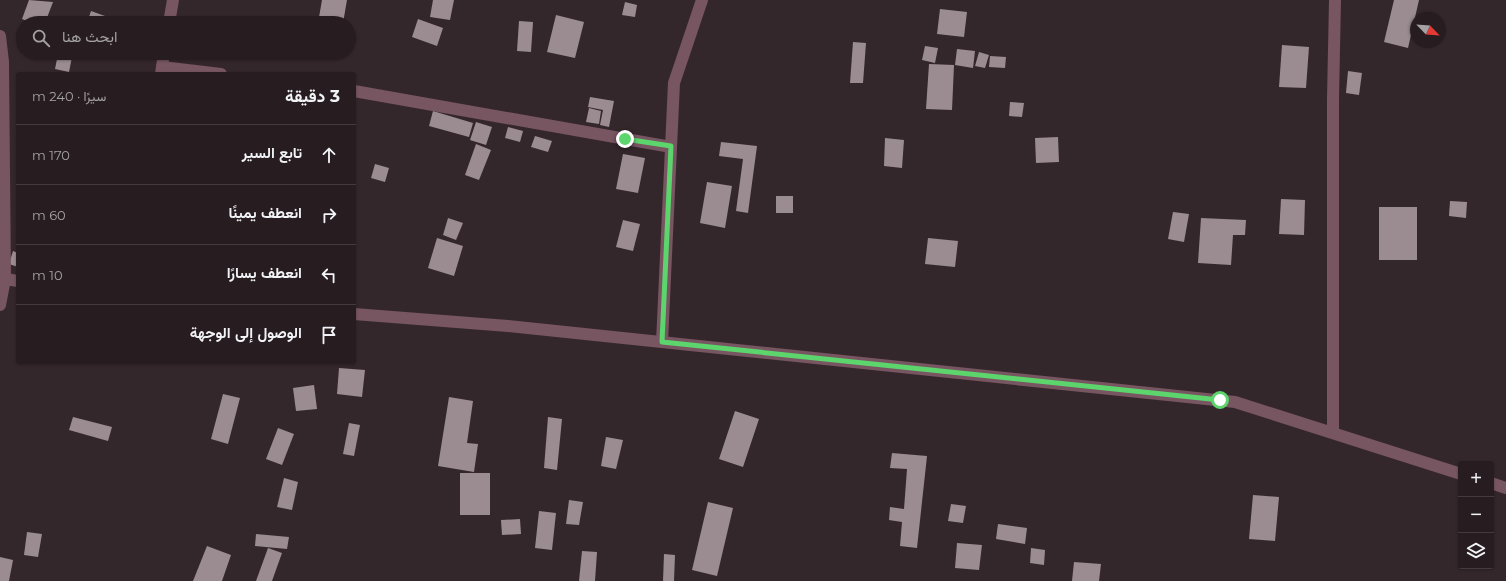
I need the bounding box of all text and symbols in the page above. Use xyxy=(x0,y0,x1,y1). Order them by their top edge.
north arrow xyxy=(1410,12,1446,48)
search box xyxy=(16,16,356,60)
icon: search xyxy=(30,27,52,49)
text: ابحث هنا xyxy=(62,27,117,46)
text: 3 دقيقة xyxy=(285,86,340,106)
text: سيرًا · 240 m xyxy=(32,88,106,104)
route end xyxy=(616,130,634,148)
text: تابع السير xyxy=(242,143,302,162)
icon: ahead xyxy=(318,144,340,166)
text: 170 m xyxy=(32,147,70,163)
text: انعطف يمينًا xyxy=(229,203,302,222)
icon: right xyxy=(318,204,340,226)
text: 60 m xyxy=(32,207,66,223)
text: انعطف يسارًا xyxy=(227,263,302,282)
icon: left xyxy=(318,264,340,286)
text: 10 m xyxy=(32,267,63,283)
text: الوصول إلى الوجهة xyxy=(190,323,302,342)
icon: arrive xyxy=(318,324,340,346)
route start xyxy=(1211,391,1229,409)
map controls xyxy=(1458,461,1494,569)
button: + xyxy=(1458,461,1494,497)
button: − xyxy=(1458,497,1494,533)
button: layers xyxy=(1458,533,1494,569)

